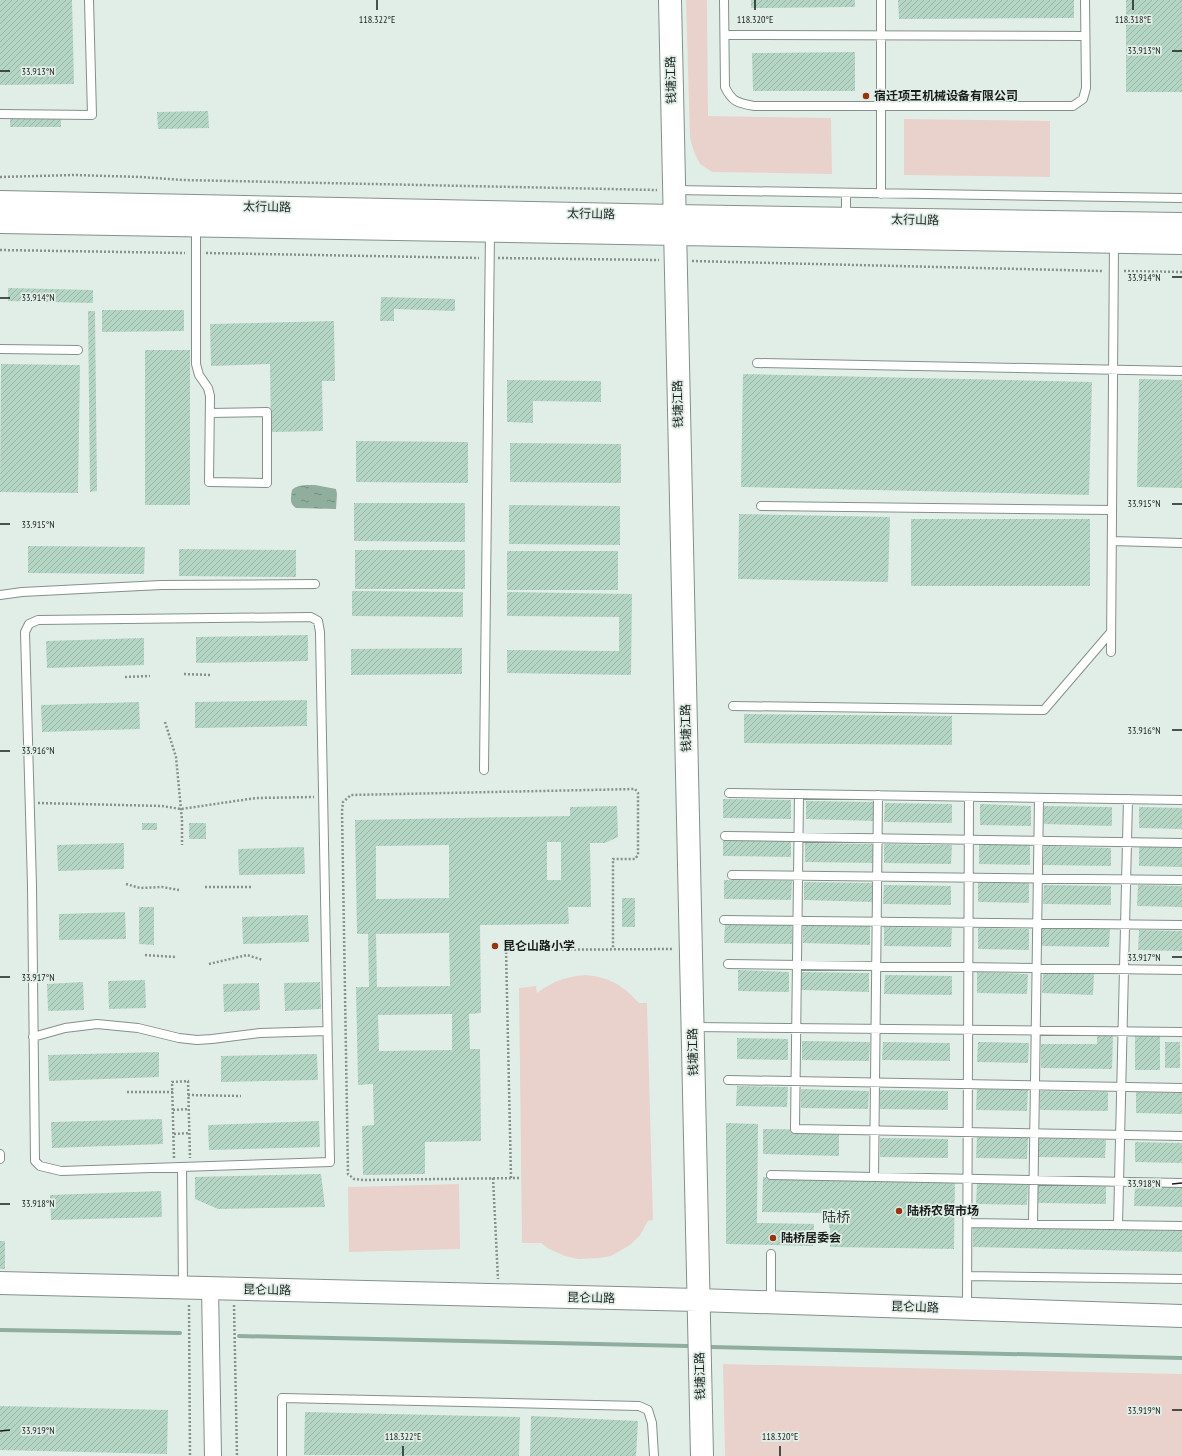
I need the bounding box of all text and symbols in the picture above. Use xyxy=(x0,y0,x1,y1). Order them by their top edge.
text: 118.322°E xyxy=(359,13,395,26)
text: 118.320°E xyxy=(737,13,773,26)
text: 118.318°E xyxy=(1115,13,1151,26)
text: 33.913°N xyxy=(1127,44,1161,57)
street label: 钱塘江路 xyxy=(663,56,678,104)
text: 33.913°N xyxy=(21,65,55,78)
place label: 宿迁项王机械设备有限公司 xyxy=(874,88,1018,103)
marker: 宿迁项王机械设备有限公司 xyxy=(861,91,871,101)
street label: 太行山路 xyxy=(243,199,291,214)
street label: 太行山路 xyxy=(567,206,615,221)
street label: 太行山路 xyxy=(891,212,939,227)
text: 33.914°N xyxy=(1127,271,1161,284)
text: 33.914°N xyxy=(21,291,55,304)
street label: 钱塘江路 xyxy=(670,380,685,428)
text: 33.915°N xyxy=(1127,497,1161,510)
text: 33.915°N xyxy=(21,518,55,531)
street label: 钱塘江路 xyxy=(678,704,693,752)
text: 33.916°N xyxy=(1127,724,1161,737)
text: 33.916°N xyxy=(21,744,55,757)
place label: 昆仑山路小学 xyxy=(503,938,575,953)
marker: 昆仑山路小学 xyxy=(490,941,500,951)
text: 33.917°N xyxy=(1127,951,1161,964)
text: 33.917°N xyxy=(21,971,55,984)
street label: 钱塘江路 xyxy=(685,1028,700,1076)
text: 33.918°N xyxy=(1127,1177,1161,1190)
text: 33.918°N xyxy=(21,1197,55,1210)
place label: 陆桥农贸市场 xyxy=(907,1203,979,1218)
marker: 陆桥农贸市场 xyxy=(894,1206,904,1216)
district label: 陆桥 xyxy=(822,1208,850,1226)
place label: 陆桥居委会 xyxy=(781,1230,841,1245)
marker: 陆桥居委会 xyxy=(768,1233,778,1243)
street label: 昆仑山路 xyxy=(243,1282,291,1297)
street label: 昆仑山路 xyxy=(567,1290,615,1305)
street label: 昆仑山路 xyxy=(891,1298,939,1315)
street label: 钱塘江路 xyxy=(692,1352,707,1400)
text: 33.919°N xyxy=(1127,1404,1161,1417)
text: 33.919°N xyxy=(21,1424,55,1437)
text: 118.322°E xyxy=(385,1430,421,1443)
text: 118.320°E xyxy=(762,1430,798,1443)

